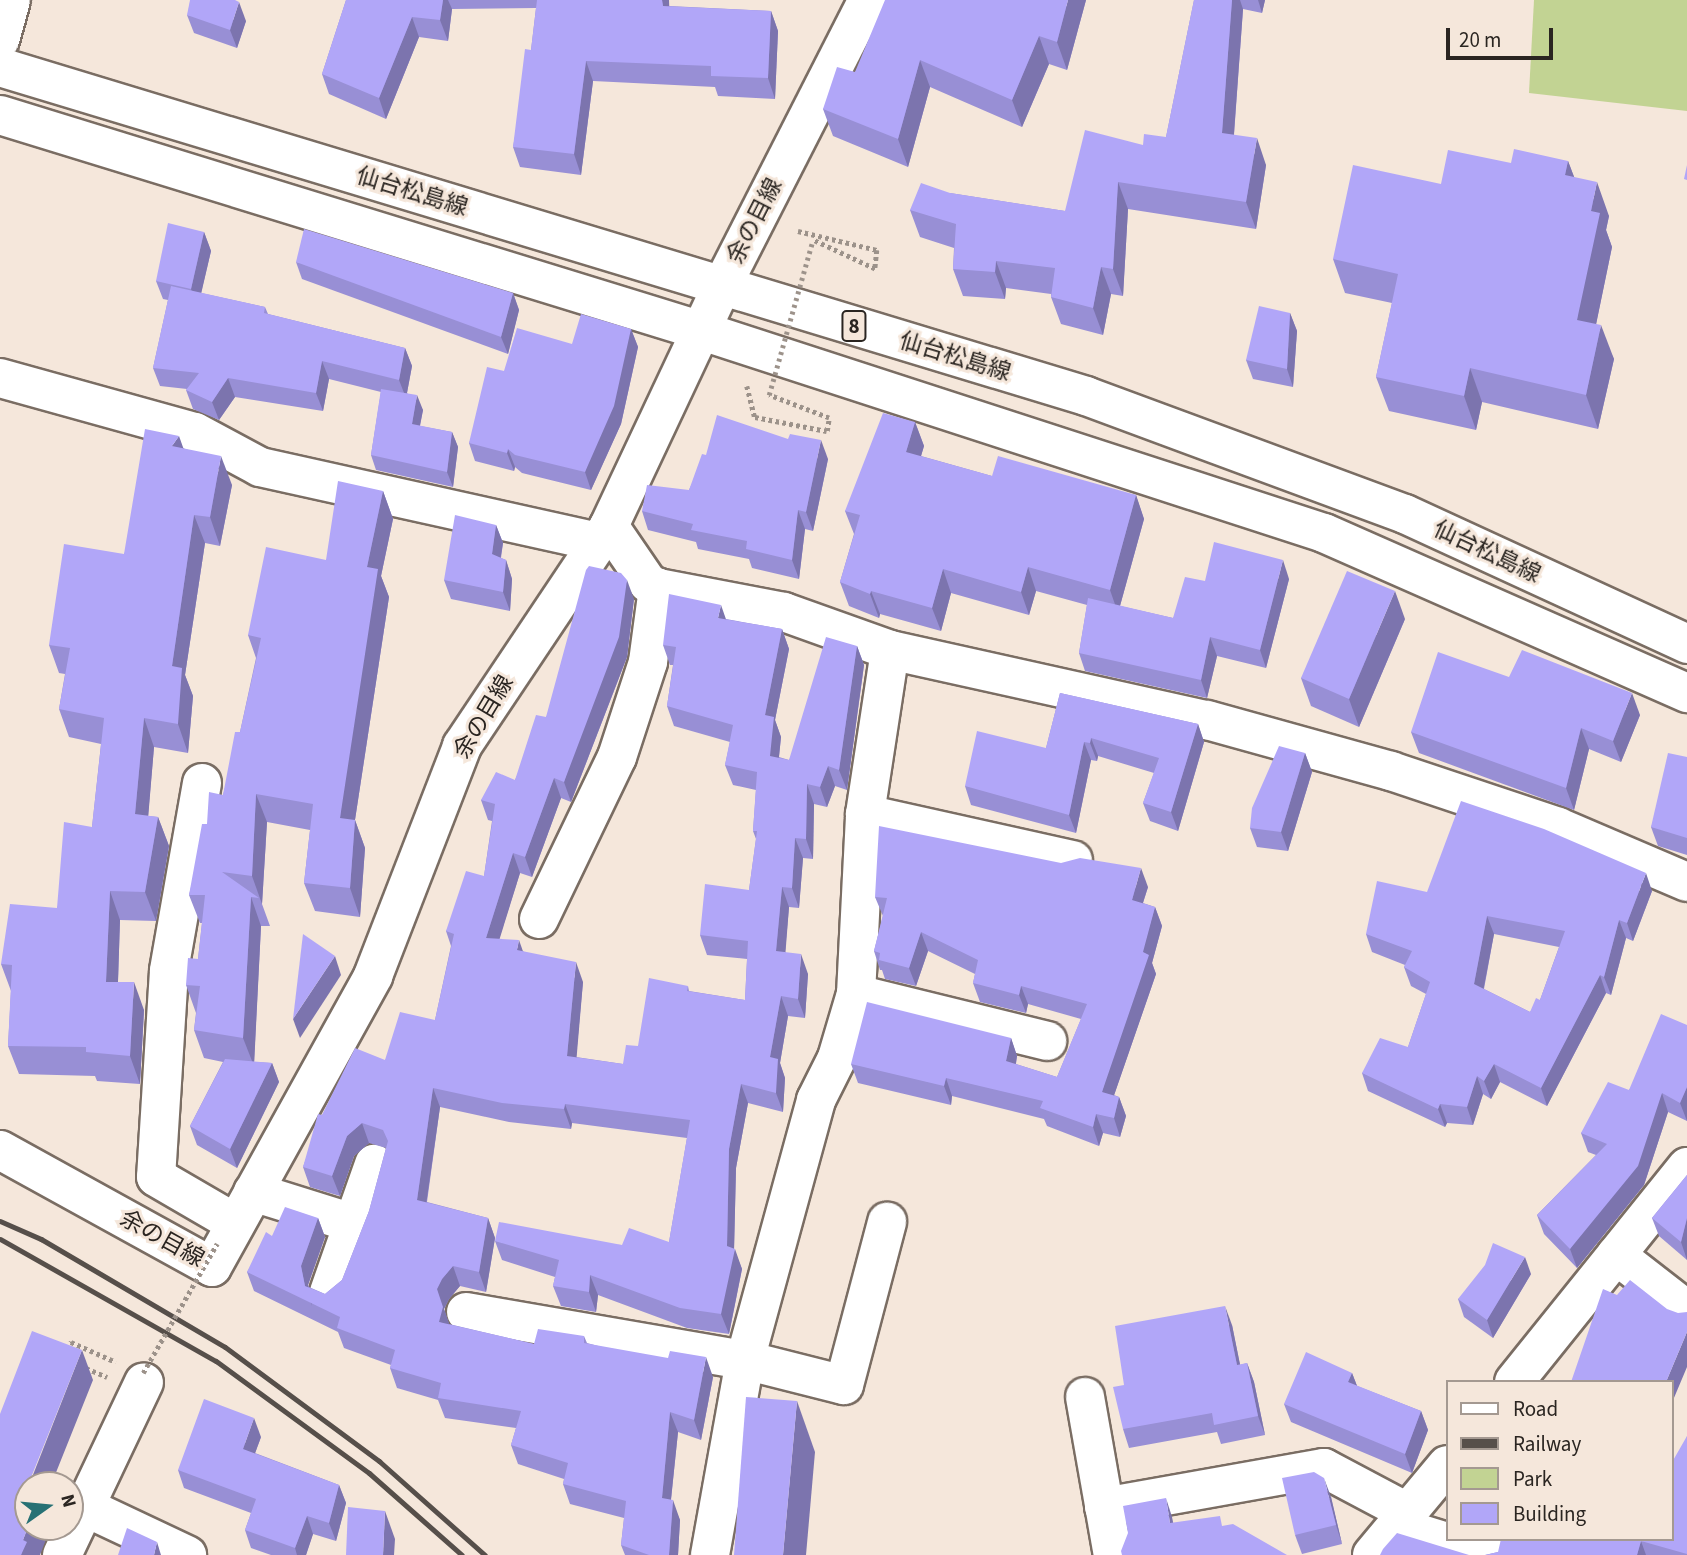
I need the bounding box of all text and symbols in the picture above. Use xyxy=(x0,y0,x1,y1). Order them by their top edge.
scale bar xyxy=(1449,14,1556,58)
text: 20 m xyxy=(1459,25,1501,55)
street label: 仙台松島線 xyxy=(353,162,471,222)
street label: 余の目線 xyxy=(722,174,788,268)
road number: 8 xyxy=(840,308,868,344)
street label: 仙台松島線 xyxy=(896,327,1014,387)
street label: 仙台松島線 xyxy=(1429,515,1545,589)
street label: 余の目線 xyxy=(448,670,520,764)
street label: 余の目線 xyxy=(115,1205,209,1273)
legend xyxy=(1446,1380,1673,1541)
text: Road xyxy=(1513,1394,1558,1424)
text: Railway xyxy=(1513,1429,1581,1459)
text: Park xyxy=(1513,1464,1552,1494)
north arrow xyxy=(14,1471,84,1541)
text: N xyxy=(53,1491,83,1511)
text: Building xyxy=(1513,1499,1586,1529)

